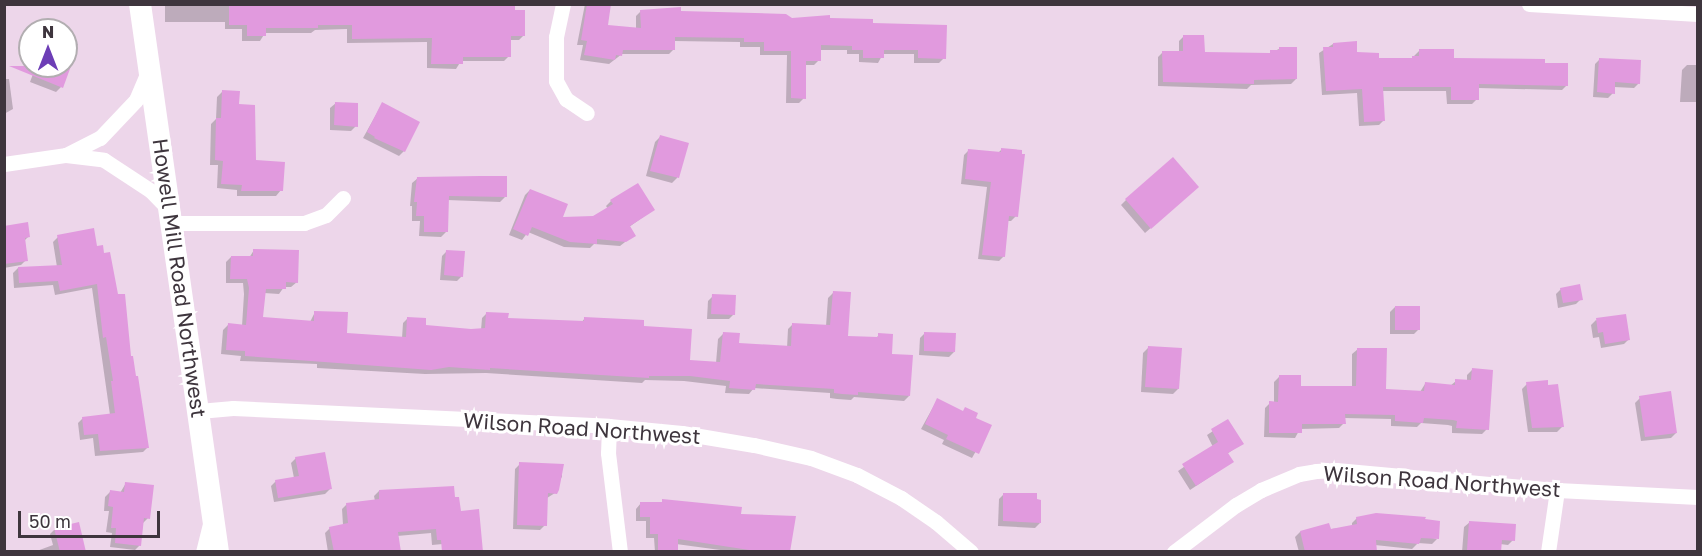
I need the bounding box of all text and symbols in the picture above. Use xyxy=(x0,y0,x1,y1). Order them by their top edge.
north arrow xyxy=(18,18,78,78)
text: N xyxy=(42,22,54,42)
street label: Howell Mill Road Northwest xyxy=(148,137,212,419)
street label: Wilson Road Northwest xyxy=(462,407,702,449)
street label: Wilson Road Northwest xyxy=(1322,460,1562,502)
scale bar xyxy=(21,499,164,537)
text: 50 m xyxy=(29,510,71,532)

